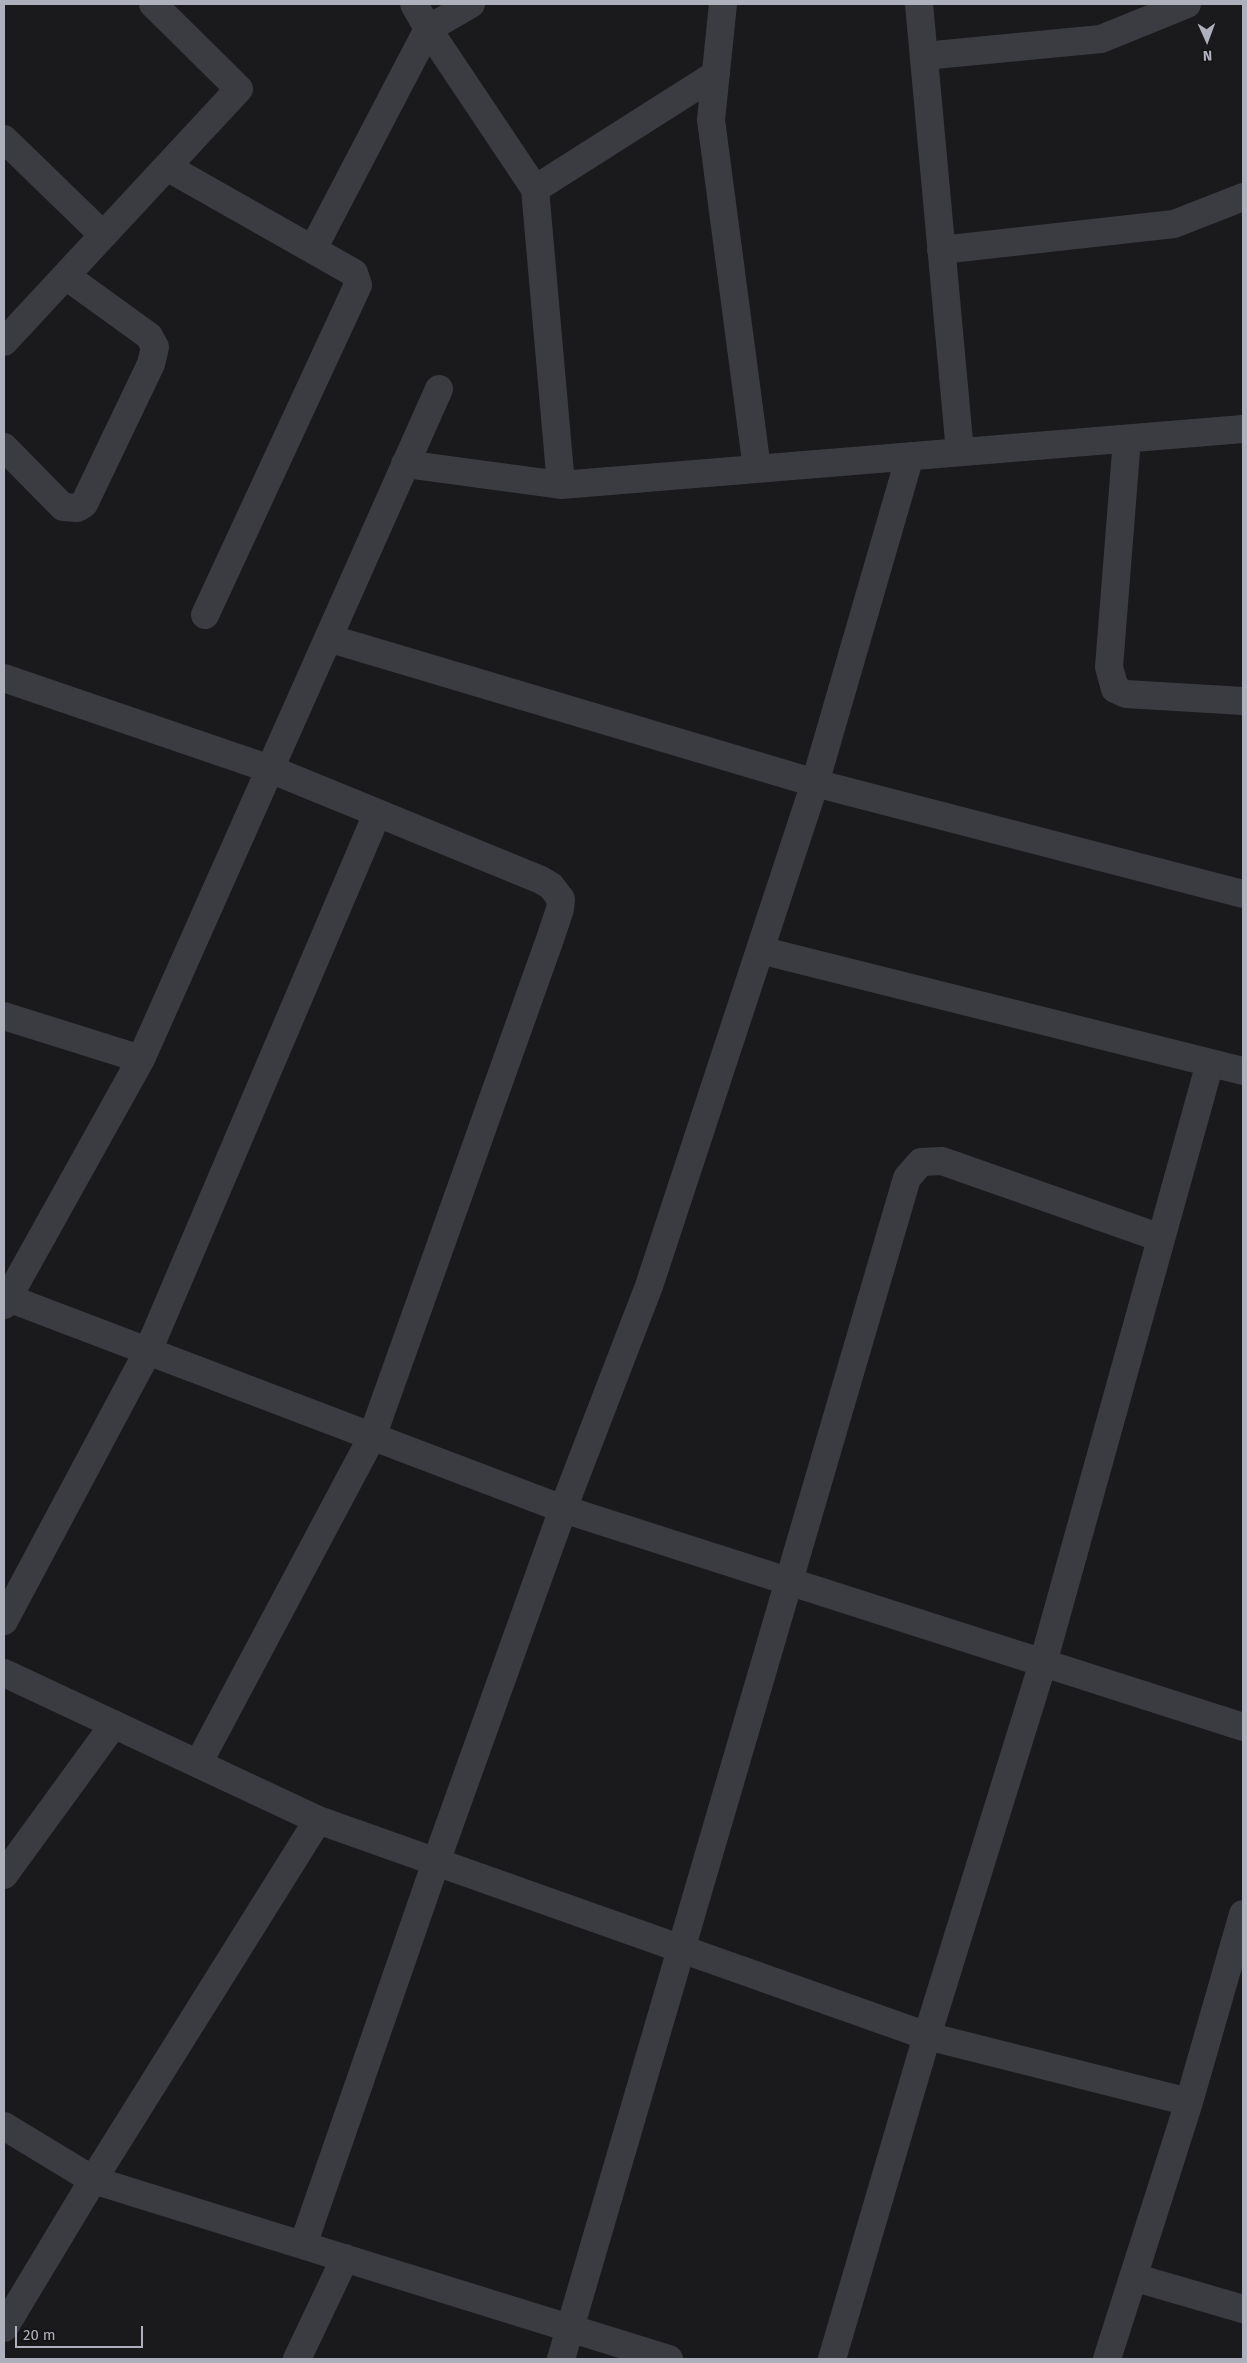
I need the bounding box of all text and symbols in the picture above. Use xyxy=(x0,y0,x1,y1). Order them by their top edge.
north arrow xyxy=(1182,15,1232,65)
text: N xyxy=(1203,47,1212,64)
scale bar xyxy=(18,2316,145,2348)
text: 20 m xyxy=(23,2326,56,2344)

